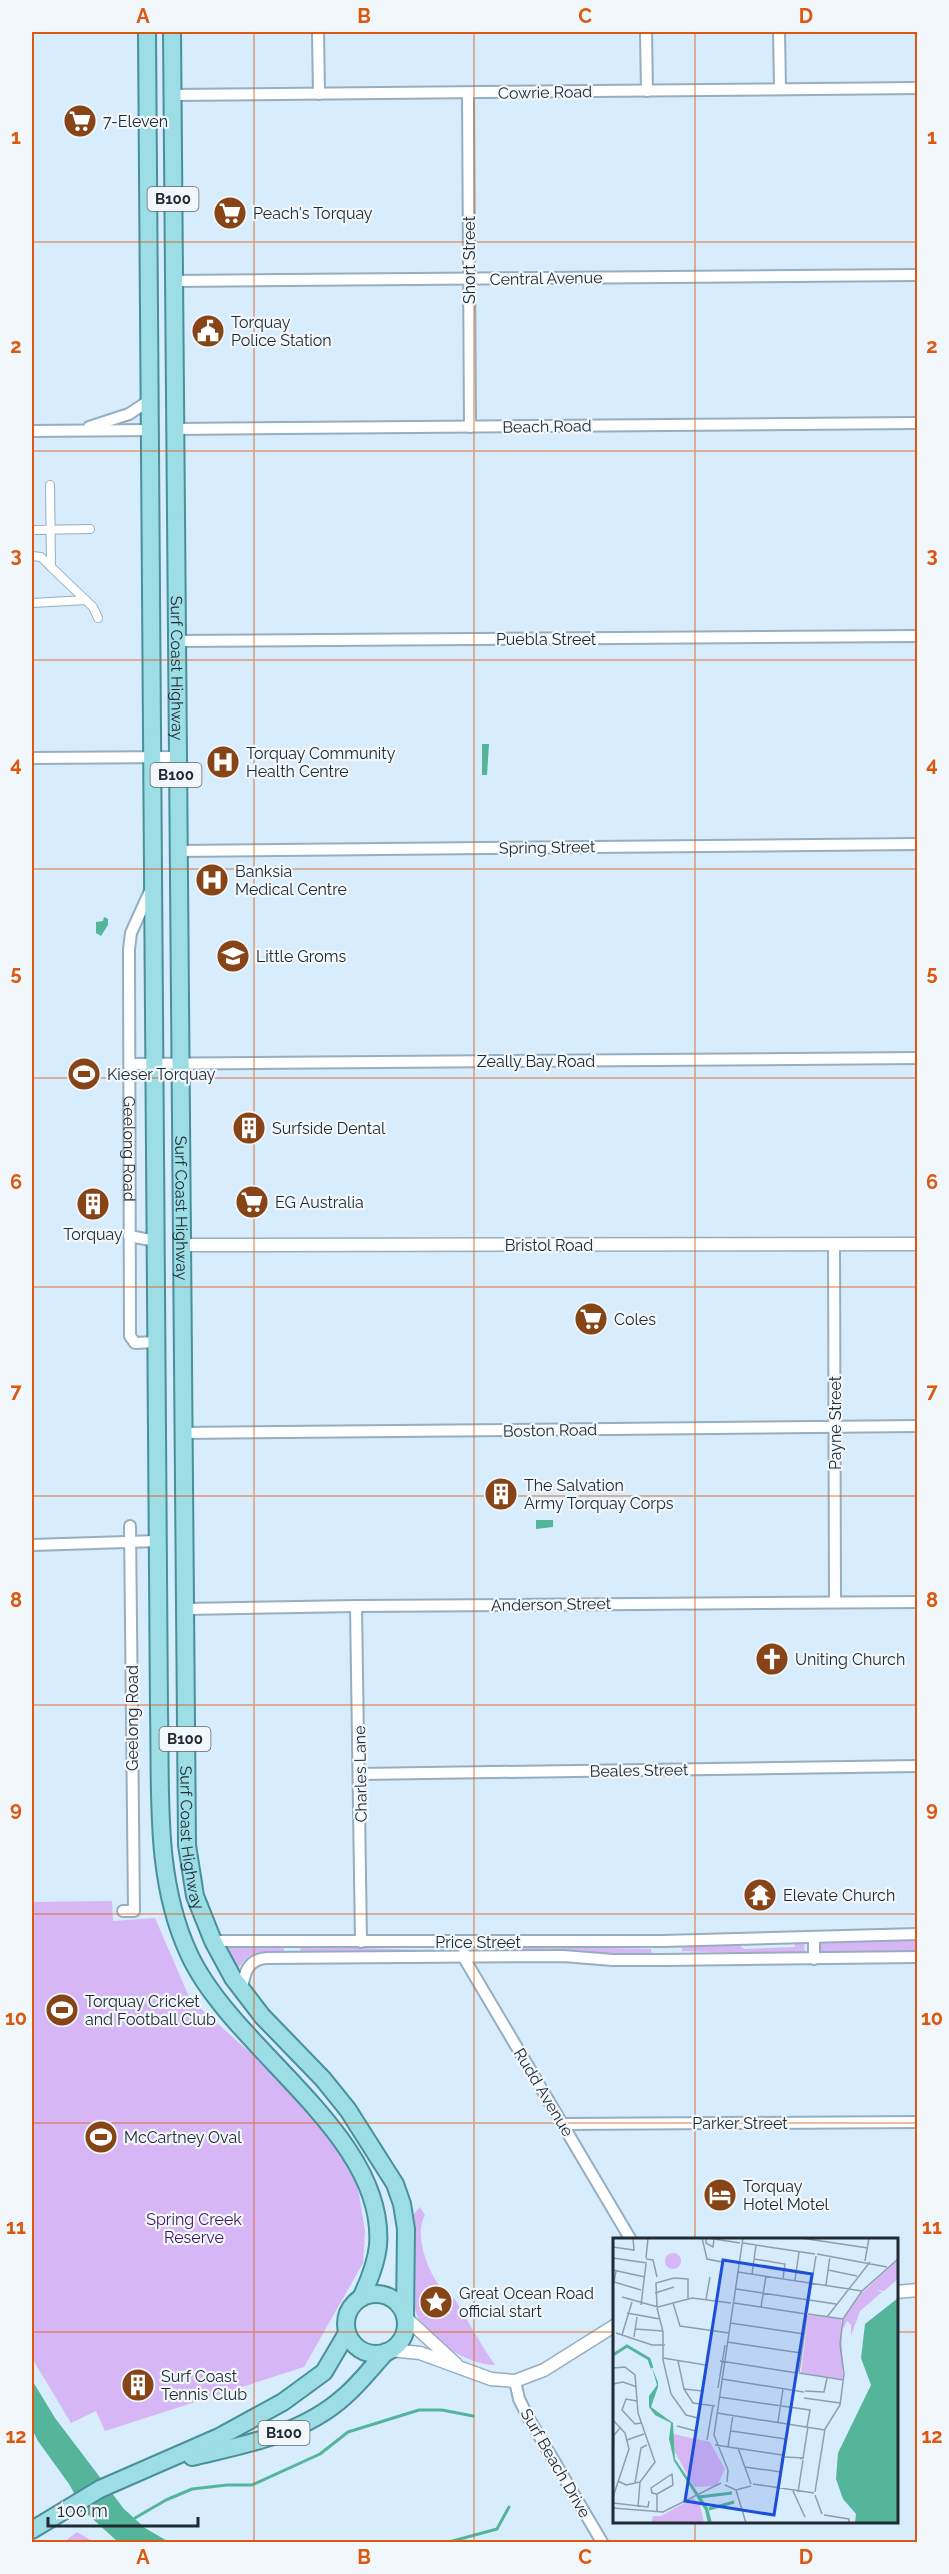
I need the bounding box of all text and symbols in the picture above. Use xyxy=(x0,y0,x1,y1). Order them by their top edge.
text: A xyxy=(136,4,150,28)
text: B xyxy=(357,4,371,28)
text: C xyxy=(578,4,592,28)
text: D xyxy=(799,4,813,28)
street label: Cowrie Road xyxy=(498,82,592,103)
supermarket icon: 7-Eleven xyxy=(62,103,98,139)
place label: 7-Eleven xyxy=(103,112,168,131)
text: 1 xyxy=(11,125,21,149)
text: 1 xyxy=(927,125,937,149)
road number: B100 xyxy=(148,187,198,211)
supermarket icon: Peach's Torquay xyxy=(212,195,248,231)
place label: Peach's Torquay xyxy=(253,204,373,223)
street label: Short Street xyxy=(460,215,479,304)
street label: Central Avenue xyxy=(489,268,603,289)
public building icon: Torquay Police Station xyxy=(190,313,226,349)
place label: Torquay Police Station xyxy=(231,313,332,350)
text: 2 xyxy=(10,334,22,358)
text: 2 xyxy=(926,334,938,358)
street label: Beach Road xyxy=(502,416,592,437)
text: 3 xyxy=(10,543,22,567)
text: 3 xyxy=(926,543,938,567)
street label: Surf Coast Highway xyxy=(167,596,187,741)
street label: Puebla Street xyxy=(496,630,597,649)
hospital icon: Torquay Community Health Centre xyxy=(205,744,241,780)
place label: Torquay Community Health Centre xyxy=(246,744,396,781)
text: 4 xyxy=(10,752,22,776)
text: 4 xyxy=(926,752,938,776)
road number: B100 xyxy=(150,763,201,787)
street label: Spring Street xyxy=(499,837,596,858)
hospital icon: Banksia Medical Centre xyxy=(194,862,230,898)
place label: Banksia Medical Centre xyxy=(235,862,347,899)
school or university icon: Little Groms xyxy=(215,938,251,974)
place label: Little Groms xyxy=(256,947,346,966)
text: 5 xyxy=(10,961,22,985)
text: 5 xyxy=(926,961,938,985)
street label: Zeally Bay Road xyxy=(477,1052,595,1071)
sports icon: Kieser Torquay xyxy=(66,1056,102,1092)
place label: Kieser Torquay xyxy=(107,1065,216,1084)
street label: Geelong Road xyxy=(119,1096,139,1202)
building icon: Surfside Dental xyxy=(231,1110,267,1146)
place label: Surfside Dental xyxy=(272,1119,386,1138)
street label: Surf Coast Highway xyxy=(171,1136,191,1281)
text: 6 xyxy=(10,1170,22,1194)
text: 6 xyxy=(926,1170,938,1194)
supermarket icon: EG Australia xyxy=(234,1184,270,1220)
building icon: Torquay xyxy=(75,1186,111,1222)
place label: EG Australia xyxy=(275,1193,364,1212)
place label: Torquay xyxy=(63,1225,123,1244)
street label: Bristol Road xyxy=(505,1236,593,1255)
supermarket icon: Coles xyxy=(573,1301,609,1337)
place label: Coles xyxy=(614,1310,656,1329)
street label: Payne Street xyxy=(826,1375,845,1470)
text: 7 xyxy=(10,1379,22,1403)
text: 7 xyxy=(926,1379,938,1403)
street label: Boston Road xyxy=(503,1420,597,1441)
building icon: The Salvation Army Torquay Corps xyxy=(483,1476,519,1512)
place label: The Salvation Army Torquay Corps xyxy=(524,1476,674,1513)
text: 8 xyxy=(10,1588,22,1612)
text: 8 xyxy=(926,1588,938,1612)
street label: Anderson Street xyxy=(491,1594,612,1615)
church icon: Uniting Church xyxy=(754,1641,790,1677)
place label: Uniting Church xyxy=(795,1650,905,1669)
street label: Geelong Road xyxy=(123,1665,142,1771)
street label: Charles Lane xyxy=(350,1725,371,1823)
road number: B100 xyxy=(160,1727,210,1751)
street label: Beales Street xyxy=(590,1760,689,1781)
street label: Surf Coast Highway xyxy=(176,1766,209,1913)
text: 9 xyxy=(10,1797,22,1821)
text: 9 xyxy=(926,1797,938,1821)
temple icon: Elevate Church xyxy=(742,1877,778,1913)
place label: Elevate Church xyxy=(783,1886,895,1905)
street label: Price Street xyxy=(435,1933,521,1952)
sports icon: Torquay Cricket and Football Club xyxy=(44,1992,80,2028)
place label: Torquay Cricket and Football Club xyxy=(85,1992,216,2029)
text: 10 xyxy=(5,2006,27,2030)
text: 10 xyxy=(921,2006,943,2030)
street label: Rudd Avenue xyxy=(510,2045,577,2140)
street label: Parker Street xyxy=(692,2114,788,2133)
sports icon: McCartney Oval xyxy=(83,2119,119,2155)
place label: McCartney Oval xyxy=(124,2128,242,2147)
hotel icon: Torquay Hotel Motel xyxy=(702,2177,738,2213)
place label: Torquay Hotel Motel xyxy=(743,2177,830,2214)
park label: Spring Creek Reserve xyxy=(146,2210,242,2247)
text: 11 xyxy=(6,2215,26,2239)
text: 11 xyxy=(922,2215,942,2239)
inset map xyxy=(613,2238,898,2523)
place icon: Great Ocean Road official start xyxy=(418,2284,454,2320)
place label: Great Ocean Road official start xyxy=(459,2284,594,2321)
building icon: Surf Coast Tennis Club xyxy=(120,2367,156,2403)
place label: Surf Coast Tennis Club xyxy=(161,2367,247,2404)
street label: Surf Beach Drive xyxy=(517,2405,595,2521)
road number: B100 xyxy=(258,2421,310,2445)
text: 12 xyxy=(5,2424,27,2448)
text: 12 xyxy=(921,2424,943,2448)
scale bar xyxy=(48,2490,198,2528)
text: 100 m xyxy=(57,2500,108,2521)
text: A xyxy=(136,2545,150,2569)
text: B xyxy=(357,2545,371,2569)
text: C xyxy=(578,2545,592,2569)
text: D xyxy=(799,2545,813,2569)

